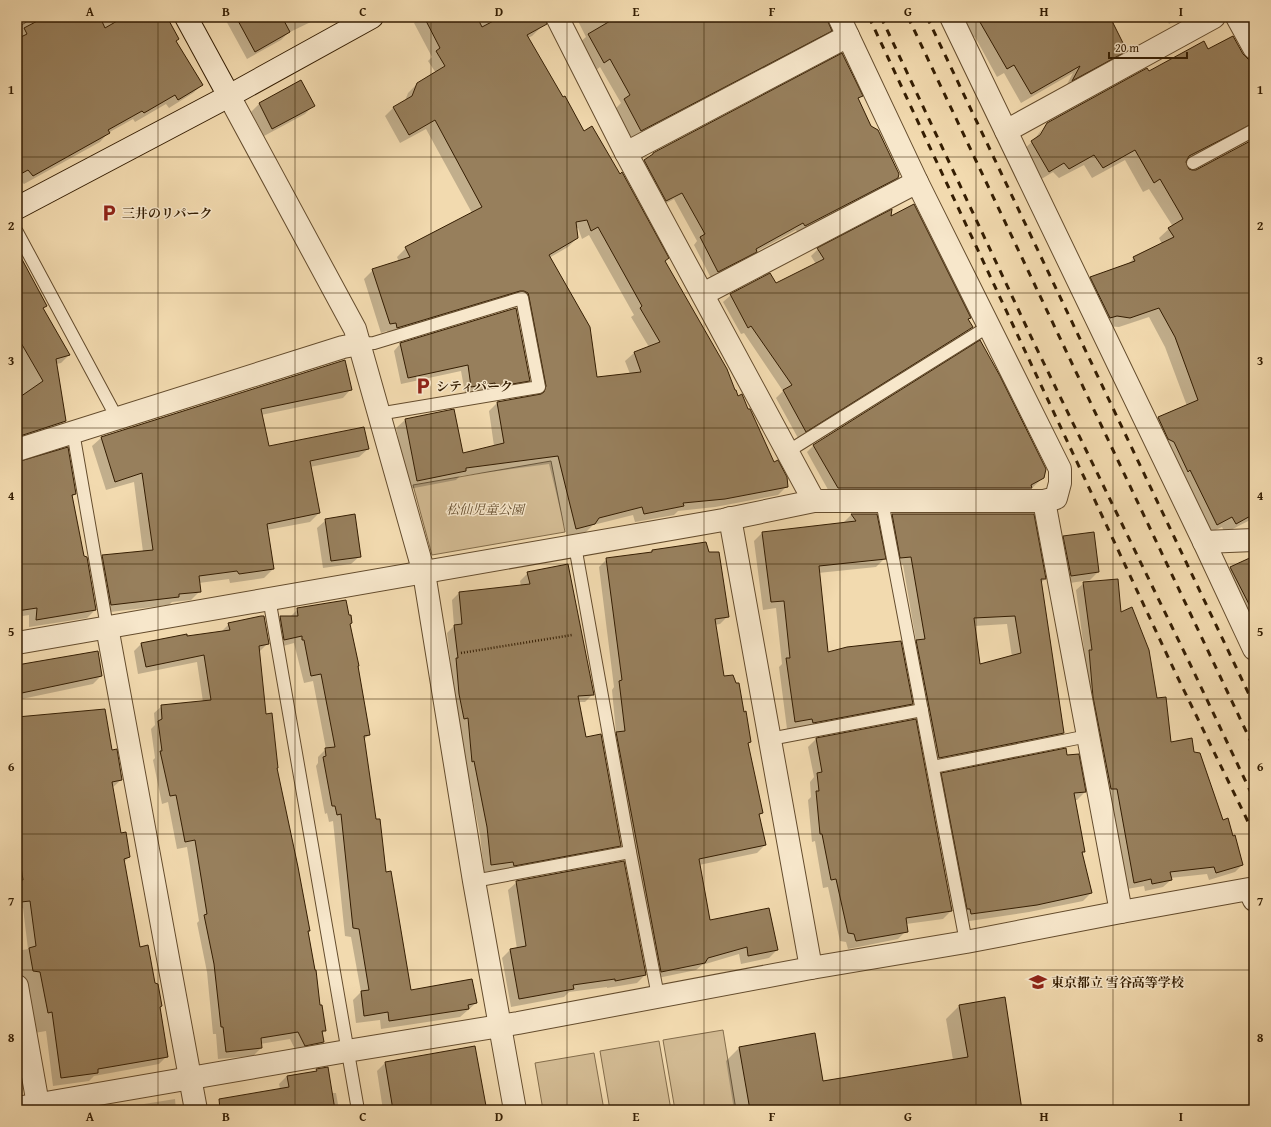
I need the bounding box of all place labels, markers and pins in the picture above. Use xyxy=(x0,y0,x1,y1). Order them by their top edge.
parking icon: 三井のリパーク xyxy=(99,203,119,223)
place label: 三井のリパーク xyxy=(122,204,213,223)
parking icon: シティパーク xyxy=(413,376,433,396)
place label: シティパーク xyxy=(436,377,513,396)
school or university icon: 東京都立 雪谷高等学校 xyxy=(1028,972,1048,992)
place label: 東京都立 雪谷高等学校 xyxy=(1051,973,1185,992)

